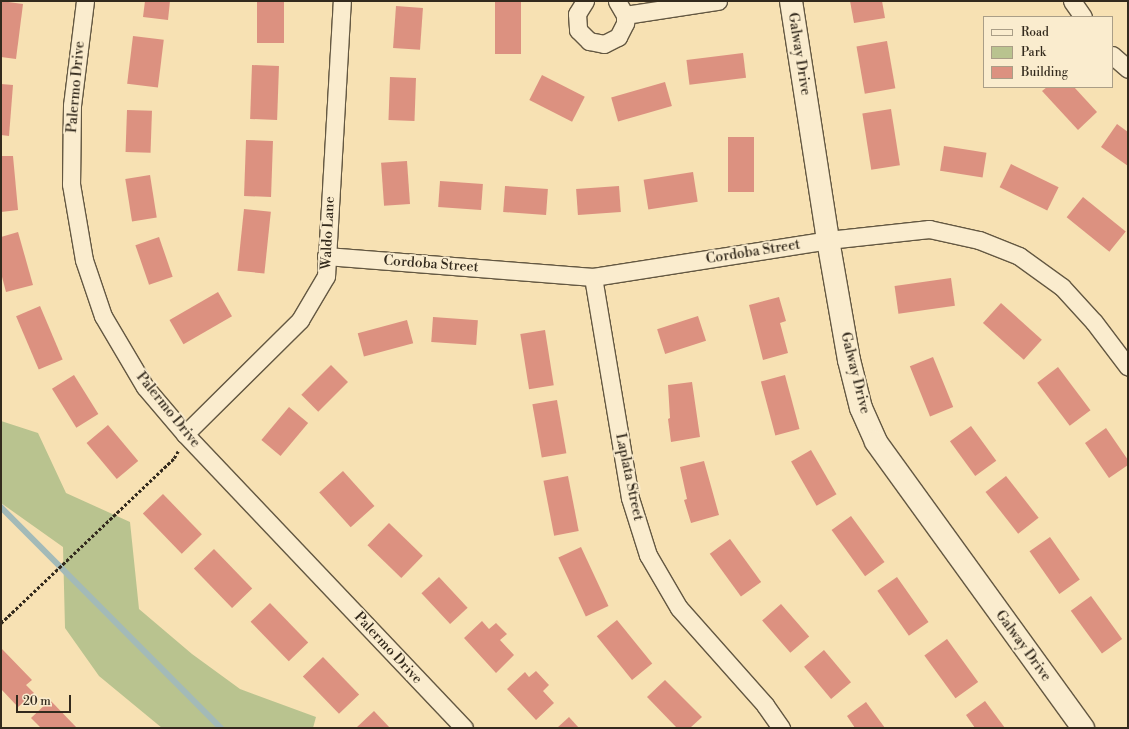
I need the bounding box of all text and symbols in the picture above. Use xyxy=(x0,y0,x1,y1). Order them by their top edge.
street label: Galway Drive xyxy=(784,11,814,97)
legend xyxy=(983,16,1113,88)
text: Road xyxy=(1021,25,1049,40)
street label: Palermo Drive xyxy=(64,40,88,134)
text: Park xyxy=(1021,45,1046,60)
text: Building xyxy=(1021,65,1068,80)
street label: Waldo Lane xyxy=(318,196,338,270)
street label: Cordoba Street xyxy=(705,236,801,268)
street label: Cordoba Street xyxy=(383,252,479,276)
street label: Galway Drive xyxy=(837,330,873,416)
street label: Palermo Drive xyxy=(132,369,204,451)
street label: Laplata Street xyxy=(612,432,646,522)
street label: Galway Drive xyxy=(992,607,1054,685)
street label: Palermo Drive xyxy=(350,609,426,687)
scale bar xyxy=(18,687,73,713)
text: 20 m xyxy=(23,694,51,709)

